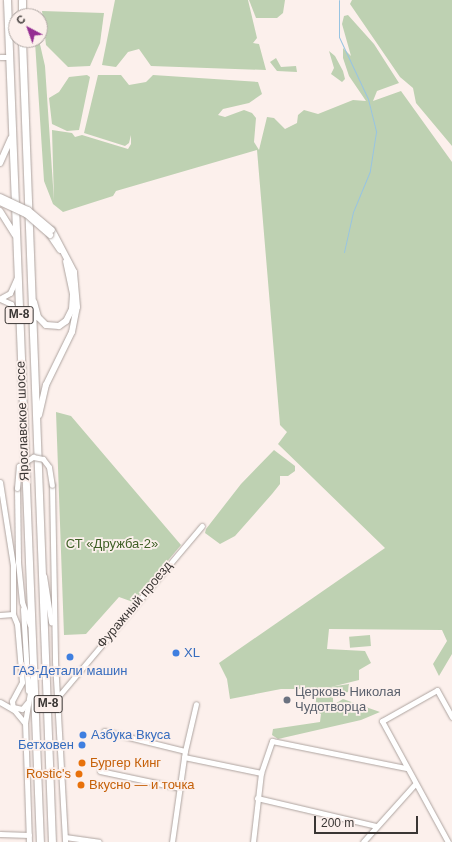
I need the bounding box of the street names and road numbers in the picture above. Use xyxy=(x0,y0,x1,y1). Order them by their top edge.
road number: М-8 xyxy=(4,305,34,325)
street label: Ярославское шоссе xyxy=(13,361,33,481)
street label: Фуражный проезд xyxy=(94,558,176,652)
road number: М-8 xyxy=(33,694,63,714)

